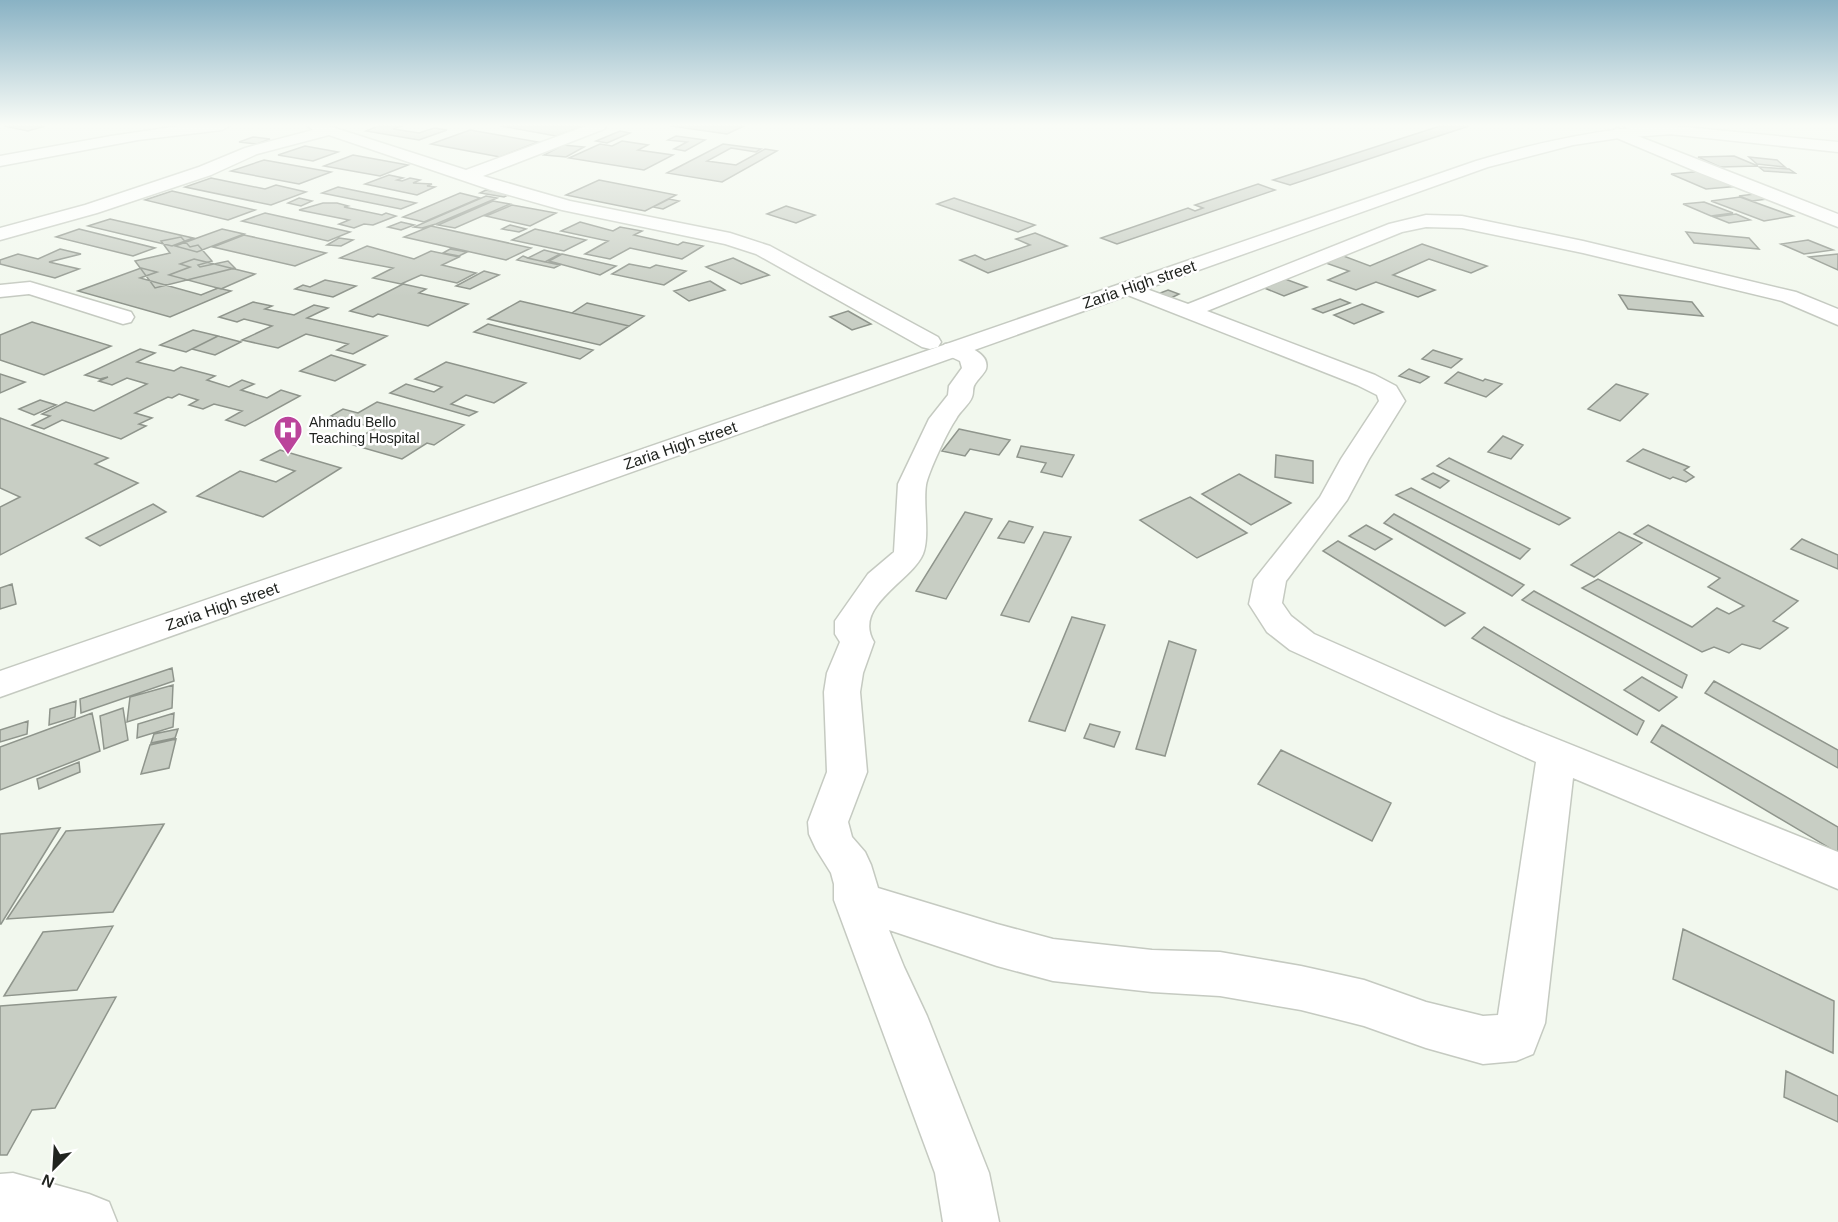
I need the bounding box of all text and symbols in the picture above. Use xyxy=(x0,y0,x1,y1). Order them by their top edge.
street label: Zaria High street xyxy=(1080,257,1198,312)
hospital icon: Ahmadu Bello Teaching Hospital xyxy=(272,414,304,456)
place label: Ahmadu Bello Teaching Hospital xyxy=(309,414,420,446)
street label: Zaria High street xyxy=(621,418,739,473)
street label: Zaria High street xyxy=(163,579,281,634)
north arrow xyxy=(24,1138,84,1198)
text: N xyxy=(39,1171,57,1191)

